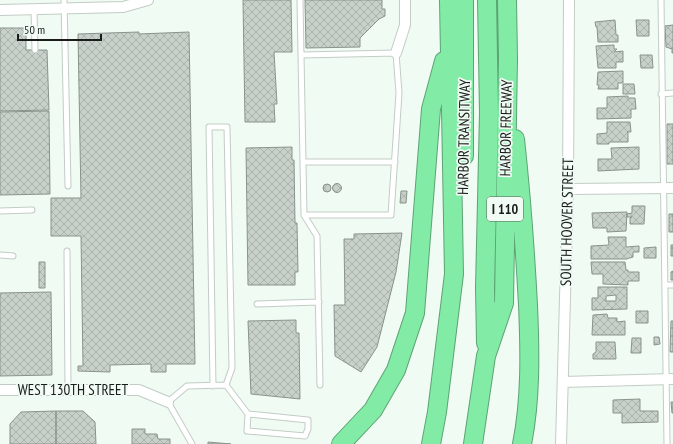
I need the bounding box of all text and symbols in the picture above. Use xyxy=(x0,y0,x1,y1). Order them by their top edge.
scale bar xyxy=(18,16,101,42)
text: 50 m xyxy=(24,22,45,37)
street label: HARBOR TRANSITWAY xyxy=(453,79,474,195)
street label: HARBOR FREEWAY xyxy=(495,79,516,177)
street label: SOUTH HOOVER STREET xyxy=(556,157,577,286)
road number: I 110 xyxy=(487,197,523,221)
street label: WEST 130TH STREET xyxy=(18,380,128,399)

